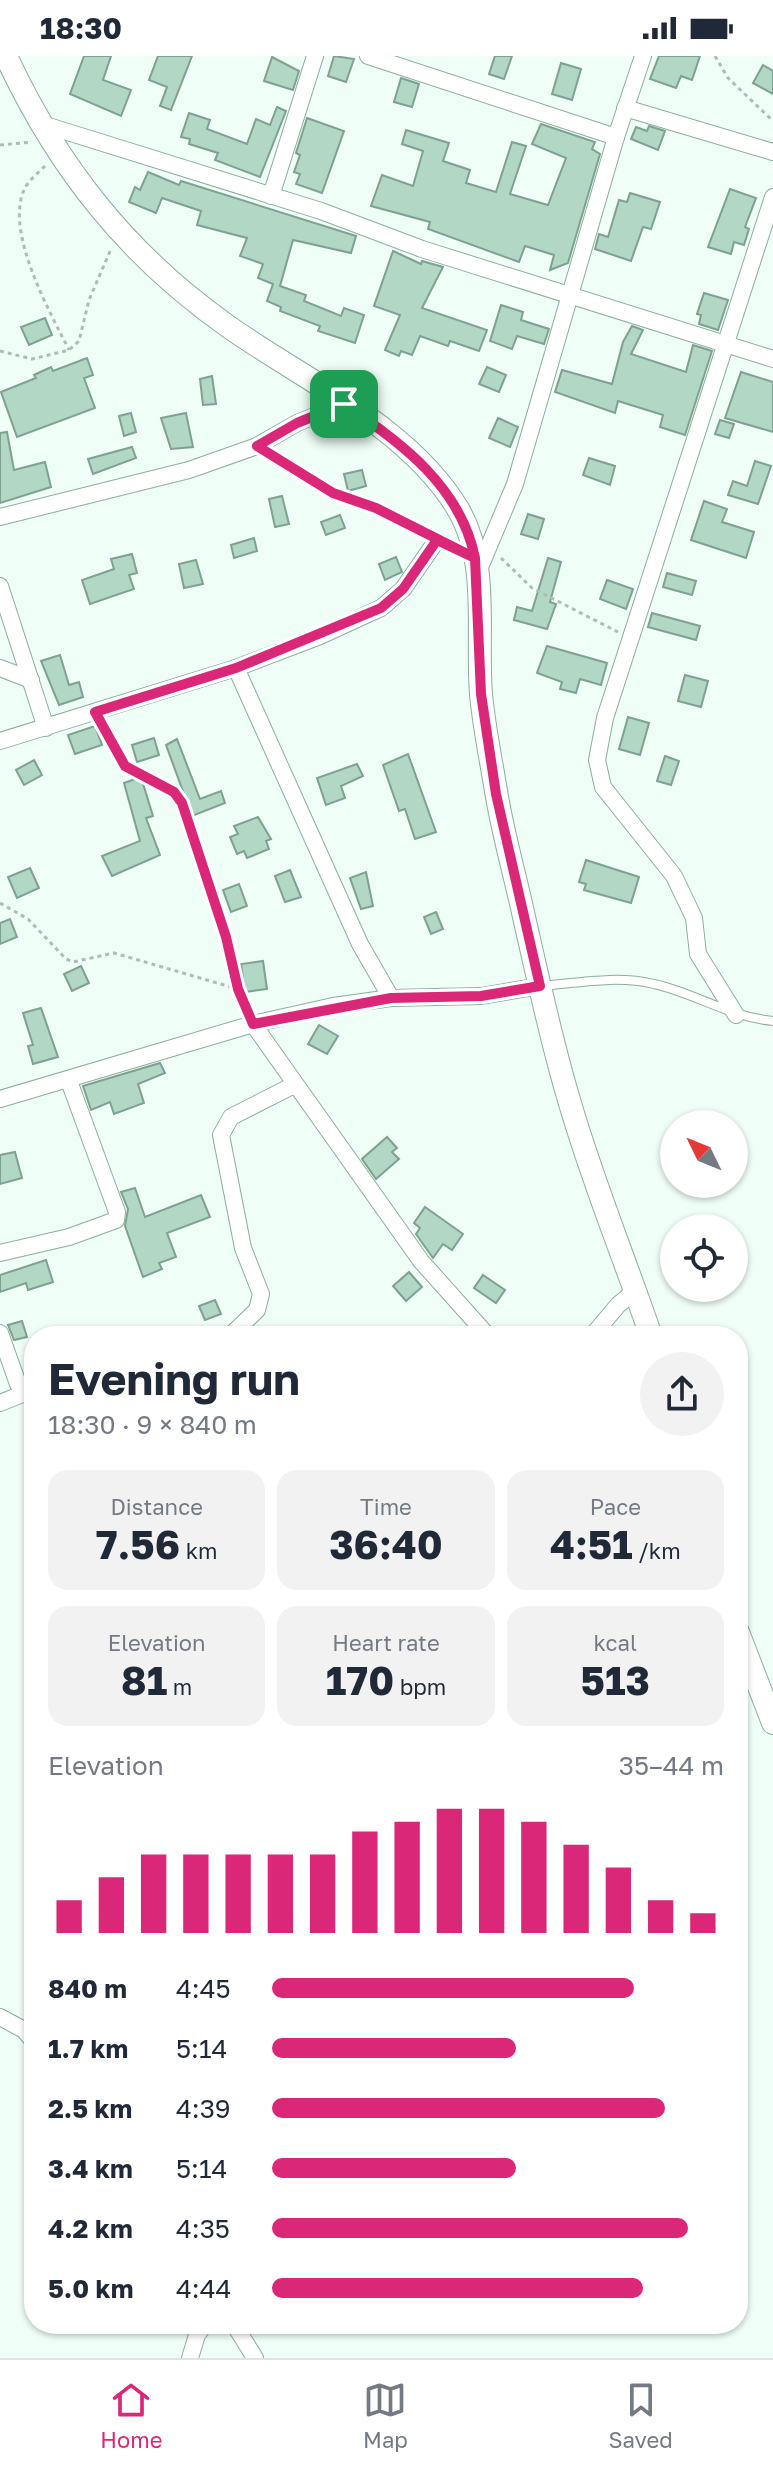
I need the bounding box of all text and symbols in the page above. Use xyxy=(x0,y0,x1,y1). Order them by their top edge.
text: 18:30 xyxy=(40,10,122,46)
pin xyxy=(310,370,378,438)
icon: arrive xyxy=(322,382,366,426)
north arrow xyxy=(660,1110,748,1198)
map controls xyxy=(660,1110,748,1302)
button: locate xyxy=(660,1214,748,1302)
text: Evening run xyxy=(48,1352,300,1405)
button: share xyxy=(640,1352,724,1436)
text: 18:30 · 9 × 840 m xyxy=(48,1409,257,1440)
text: Distance xyxy=(110,1493,203,1520)
text: Time xyxy=(360,1493,412,1520)
text: Pace xyxy=(590,1493,641,1520)
text: 7.56 xyxy=(96,1520,180,1568)
text: 36:40 xyxy=(329,1520,443,1568)
text: 4:51 xyxy=(550,1520,633,1568)
text: km xyxy=(180,1537,218,1564)
text: /km xyxy=(633,1537,681,1564)
text: Elevation xyxy=(108,1629,206,1656)
text: Heart rate xyxy=(332,1629,440,1656)
text: kcal xyxy=(594,1629,637,1656)
text: 81 xyxy=(121,1656,167,1704)
text: 170 xyxy=(326,1656,394,1704)
text: 513 xyxy=(581,1656,650,1704)
text: m xyxy=(167,1673,192,1700)
text: bpm xyxy=(394,1673,446,1700)
text: Elevation xyxy=(48,1750,164,1781)
text: 35–44 m xyxy=(619,1750,724,1781)
text: 840 m xyxy=(48,1973,127,2004)
text: 4:45 xyxy=(176,1973,231,2004)
text: 1.7 km xyxy=(48,2033,128,2064)
text: 5:14 xyxy=(176,2033,227,2064)
text: 2.5 km xyxy=(48,2093,132,2124)
text: 4:39 xyxy=(176,2093,231,2124)
text: 3.4 km xyxy=(48,2153,133,2184)
text: 5:14 xyxy=(176,2153,227,2184)
text: 4.2 km xyxy=(48,2213,133,2244)
text: 4:35 xyxy=(176,2213,230,2244)
text: 5.0 km xyxy=(48,2273,133,2304)
text: 4:44 xyxy=(176,2273,231,2304)
tab: Home xyxy=(100,2378,162,2453)
tab: Map xyxy=(363,2378,408,2453)
tab: Saved xyxy=(608,2378,673,2453)

